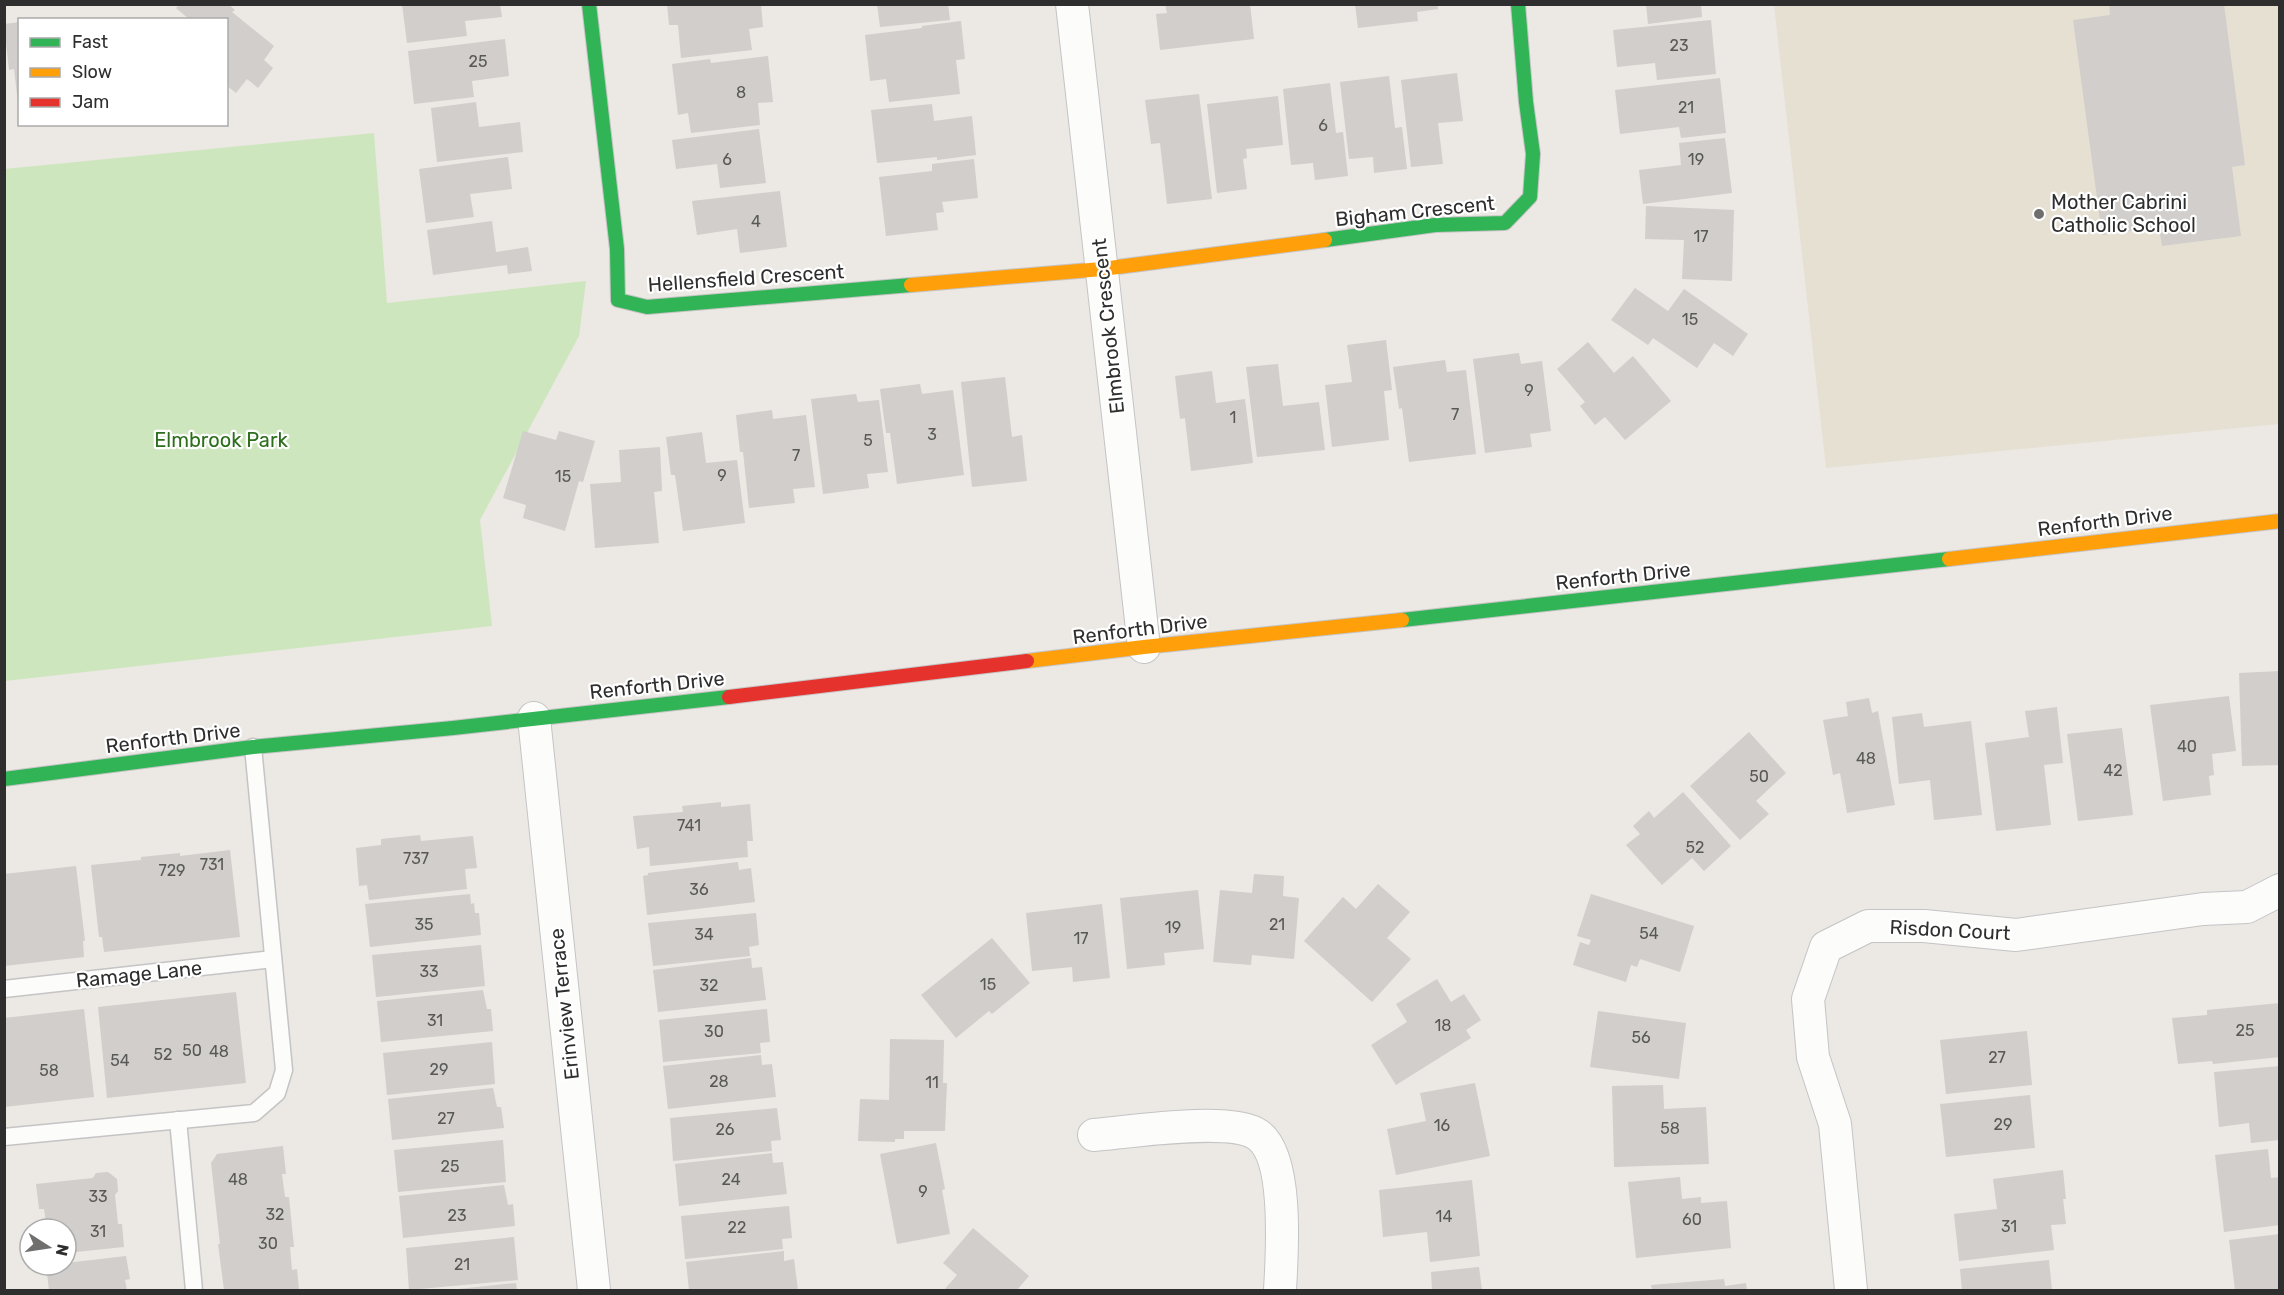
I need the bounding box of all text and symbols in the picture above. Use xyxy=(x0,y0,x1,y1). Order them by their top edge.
legend xyxy=(18,18,228,126)
text: Fast xyxy=(72,31,108,53)
house number: 23 xyxy=(1669,36,1689,55)
house number: 25 xyxy=(469,52,487,71)
text: Slow xyxy=(72,61,112,83)
house number: 8 xyxy=(736,83,746,102)
text: Jam xyxy=(72,91,109,113)
house number: 21 xyxy=(1678,98,1694,117)
house number: 6 xyxy=(1318,116,1328,135)
house number: 6 xyxy=(722,150,732,169)
house number: 19 xyxy=(1688,150,1704,169)
place label: Mother Cabrini Catholic School xyxy=(2051,190,2196,237)
street label: Bigham Crescent xyxy=(1334,191,1496,231)
marker: Mother Cabrini Catholic School xyxy=(2032,207,2046,221)
house number: 4 xyxy=(751,212,761,231)
house number: 17 xyxy=(1693,227,1709,246)
street label: Elmbrook Crescent xyxy=(1087,237,1129,415)
street label: Hellensfield Crescent xyxy=(647,259,845,297)
house number: 15 xyxy=(1682,310,1698,329)
house number: 9 xyxy=(1524,381,1534,400)
house number: 7 xyxy=(1451,405,1459,424)
house number: 1 xyxy=(1230,408,1236,427)
house number: 3 xyxy=(927,425,937,444)
park label: Elmbrook Park xyxy=(154,428,289,452)
house number: 5 xyxy=(863,431,873,450)
house number: 7 xyxy=(792,446,800,465)
house number: 9 xyxy=(717,466,727,485)
house number: 15 xyxy=(555,467,571,486)
street label: Renforth Drive xyxy=(2036,501,2174,541)
street label: Renforth Drive xyxy=(1554,557,1692,595)
street label: Renforth Drive xyxy=(1071,609,1209,649)
street label: Renforth Drive xyxy=(588,666,726,704)
street label: Renforth Drive xyxy=(104,718,242,758)
house number: 40 xyxy=(2177,737,2197,756)
house number: 48 xyxy=(1856,749,1876,768)
house number: 42 xyxy=(2103,761,2123,780)
house number: 50 xyxy=(1749,767,1769,786)
house number: 741 xyxy=(677,816,701,835)
house number: 52 xyxy=(1686,838,1704,857)
house number: 737 xyxy=(403,849,429,868)
house number: 731 xyxy=(200,855,224,874)
house number: 729 xyxy=(158,861,186,880)
house number: 36 xyxy=(689,880,709,899)
house number: 35 xyxy=(414,915,434,934)
house number: 21 xyxy=(1269,915,1285,934)
street label: Risdon Court xyxy=(1889,915,2011,945)
house number: 19 xyxy=(1165,918,1181,937)
house number: 54 xyxy=(1639,924,1659,943)
house number: 34 xyxy=(694,925,714,944)
street label: Erinview Terrace xyxy=(544,927,584,1081)
house number: 17 xyxy=(1073,929,1089,948)
street label: Ramage Lane xyxy=(75,955,203,993)
house number: 33 xyxy=(419,962,439,981)
house number: 15 xyxy=(980,975,996,994)
house number: 32 xyxy=(699,976,719,995)
house number: 31 xyxy=(427,1011,443,1030)
house number: 18 xyxy=(1434,1016,1452,1035)
house number: 25 xyxy=(2236,1021,2254,1040)
house number: 30 xyxy=(704,1022,724,1041)
house number: 56 xyxy=(1631,1028,1651,1047)
house number: 50 xyxy=(182,1041,202,1060)
house number: 48 xyxy=(209,1042,229,1061)
house number: 52 xyxy=(154,1045,172,1064)
house number: 27 xyxy=(1988,1048,2006,1067)
house number: 54 xyxy=(110,1051,130,1070)
house number: 29 xyxy=(430,1060,448,1079)
house number: 58 xyxy=(39,1061,59,1080)
house number: 28 xyxy=(709,1072,729,1091)
house number: 11 xyxy=(925,1073,939,1092)
house number: 27 xyxy=(437,1109,455,1128)
house number: 29 xyxy=(1994,1115,2012,1134)
house number: 16 xyxy=(1434,1116,1451,1135)
house number: 58 xyxy=(1660,1119,1680,1138)
house number: 26 xyxy=(715,1120,735,1139)
house number: 25 xyxy=(441,1157,459,1176)
house number: 48 xyxy=(228,1170,248,1189)
house number: 24 xyxy=(721,1170,741,1189)
house number: 9 xyxy=(918,1182,928,1201)
house number: 33 xyxy=(88,1187,108,1206)
house number: 32 xyxy=(265,1205,285,1224)
house number: 23 xyxy=(447,1206,467,1225)
house number: 14 xyxy=(1436,1207,1452,1226)
house number: 60 xyxy=(1682,1210,1702,1229)
north arrow xyxy=(18,1217,78,1277)
house number: 31 xyxy=(2001,1217,2017,1236)
house number: 22 xyxy=(728,1218,746,1237)
house number: 31 xyxy=(90,1222,106,1241)
house number: 30 xyxy=(258,1234,278,1253)
text: N xyxy=(52,1242,73,1258)
house number: 21 xyxy=(454,1255,470,1274)

